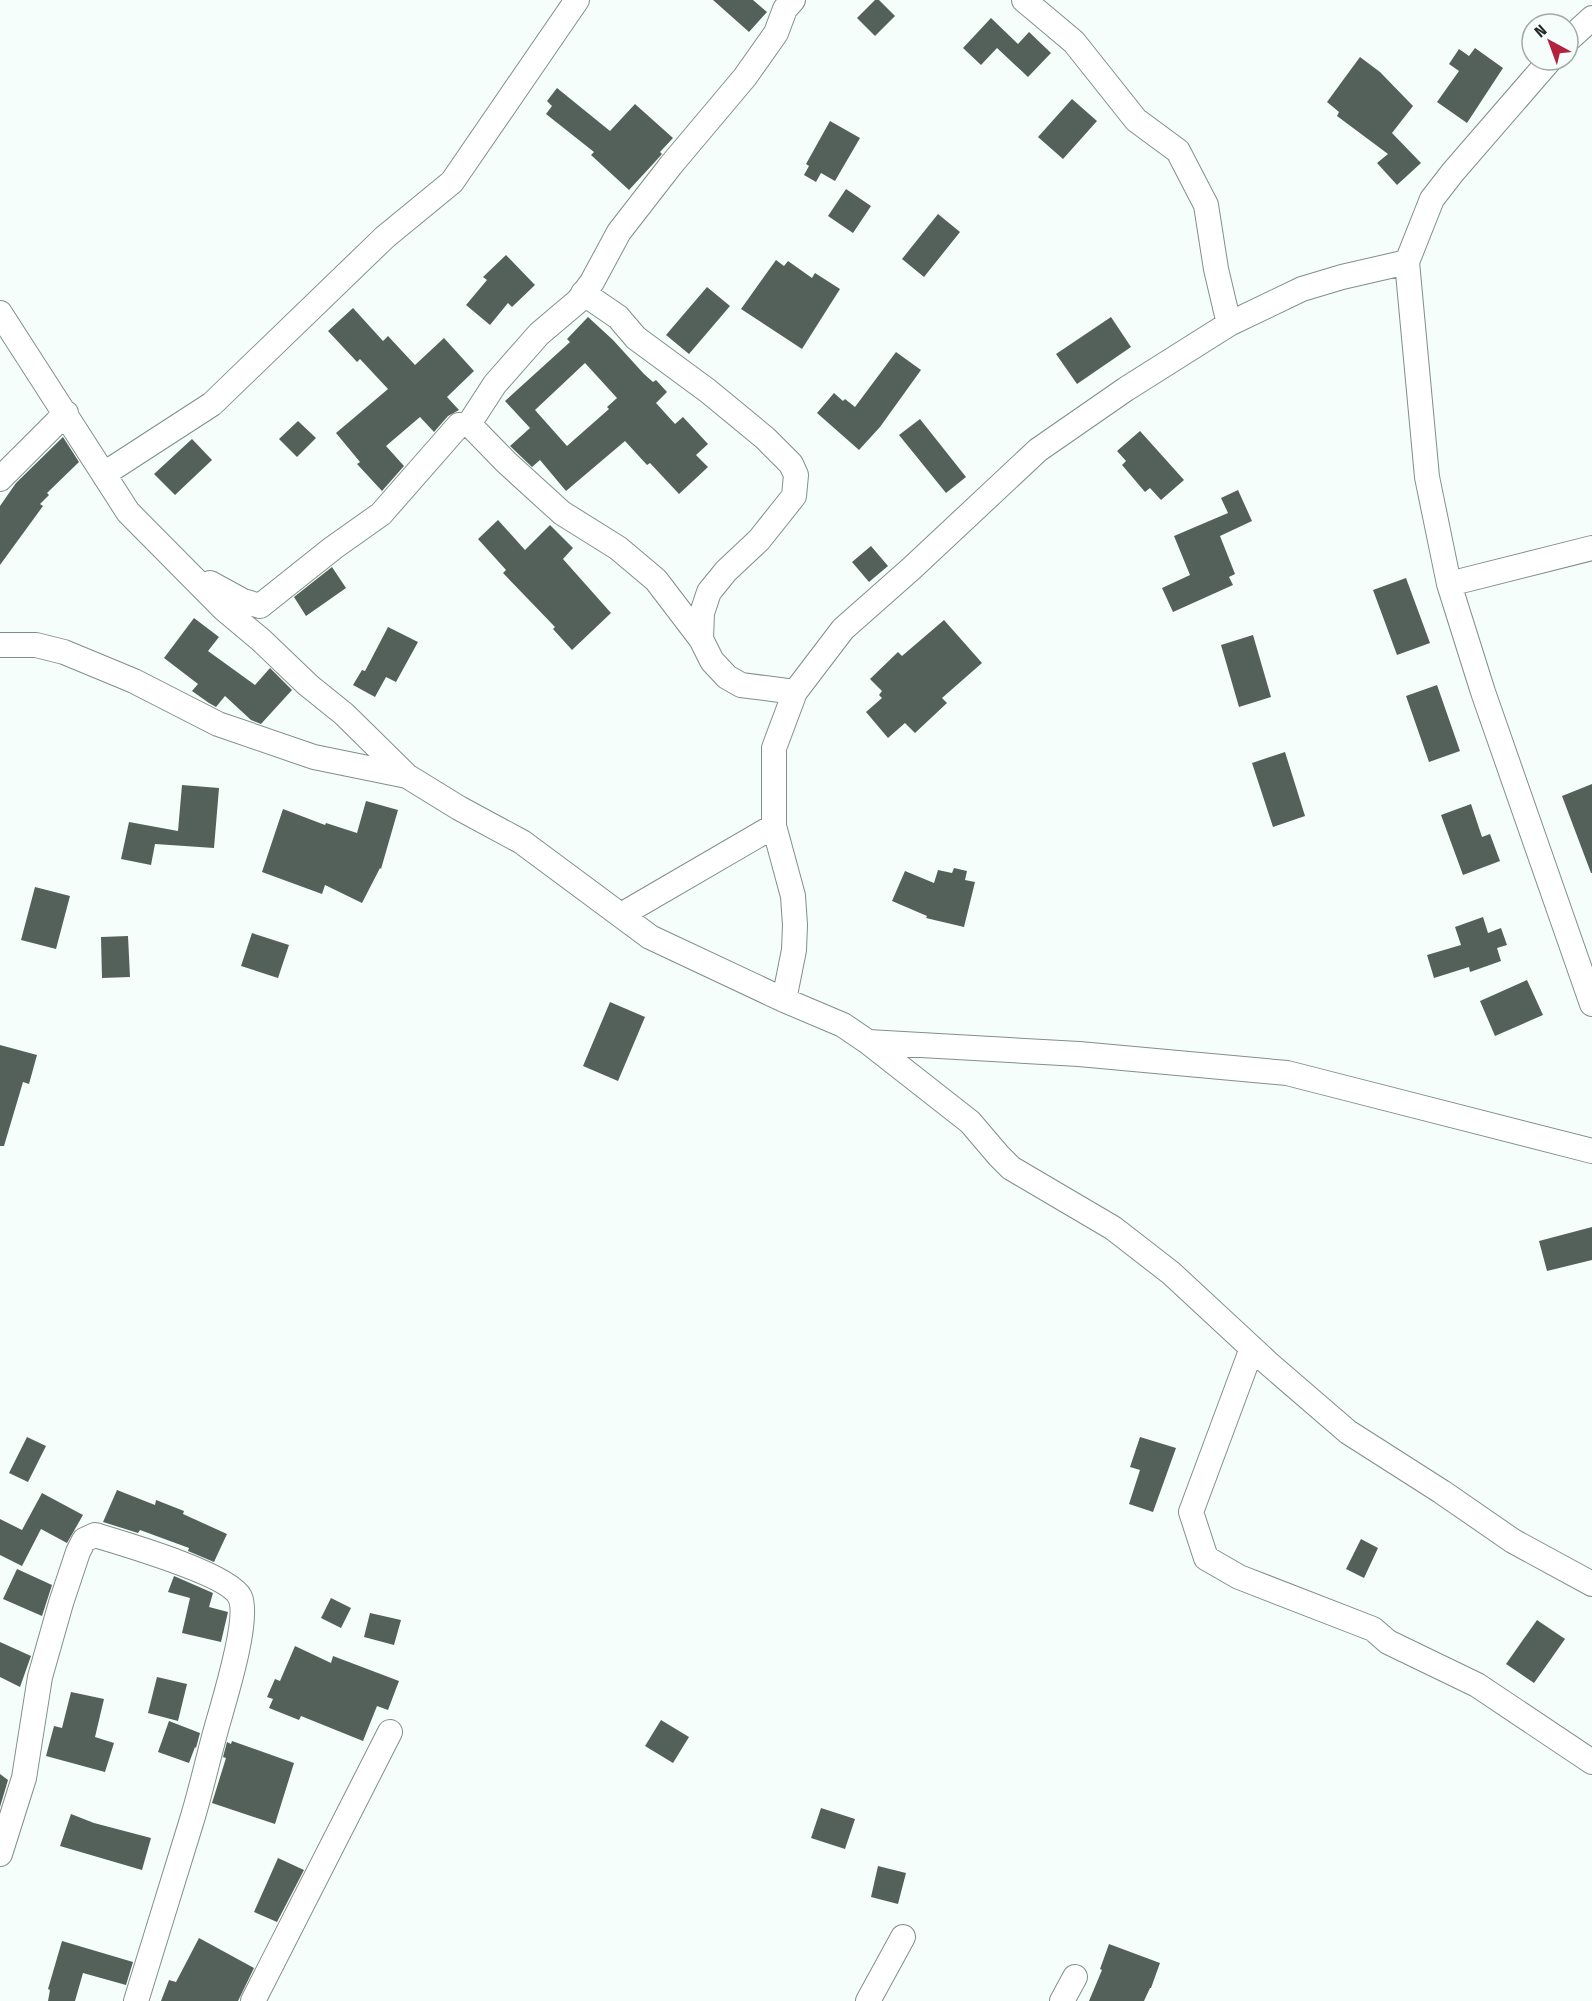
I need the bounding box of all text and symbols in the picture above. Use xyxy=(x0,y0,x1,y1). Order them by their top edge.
north arrow xyxy=(1520,12,1580,72)
text: N xyxy=(1531,21,1550,41)

